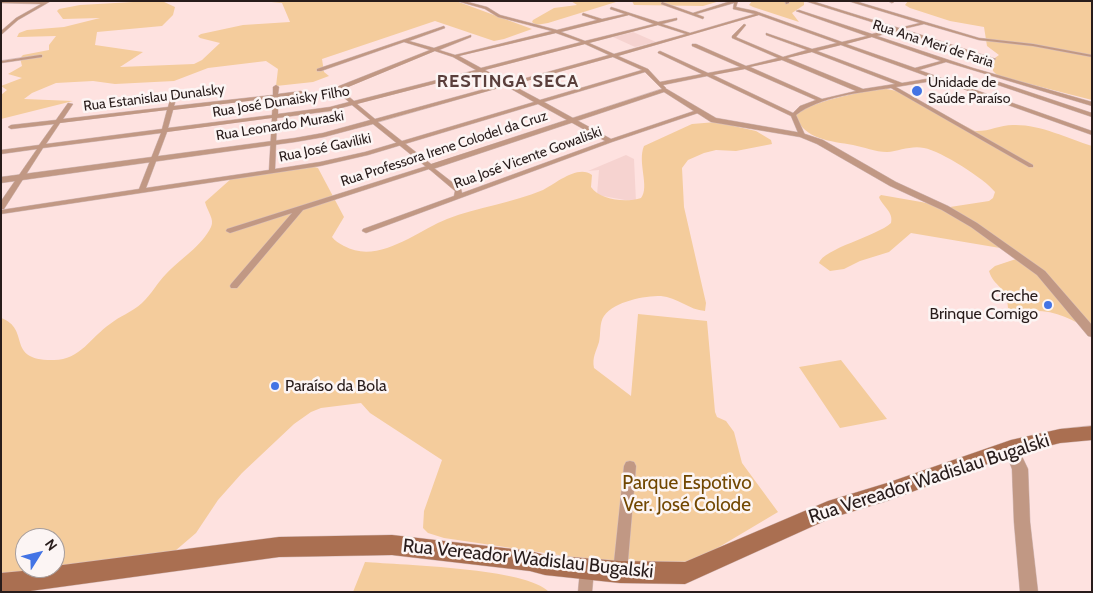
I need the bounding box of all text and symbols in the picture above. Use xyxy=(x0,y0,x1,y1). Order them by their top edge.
street label: Rua Ana Meri de Faria xyxy=(870,17,996,71)
district label: RESTINGA SECA xyxy=(435,71,581,93)
place label: Unidade de Saúde Paraíso xyxy=(928,75,1010,108)
street label: Rua Estanislau Dunalsky xyxy=(83,81,225,115)
street label: Rua José Dunaisky Filho xyxy=(211,83,351,121)
marker: Unidade de Saúde Paraíso xyxy=(910,84,924,98)
street label: Rua Leonardo Muraski xyxy=(215,108,345,144)
street label: Rua Professora Irene Colodel da Cruz xyxy=(339,108,549,190)
street label: Rua José Vicente Gowaliski xyxy=(452,123,604,193)
street label: Rua José Gaviliki xyxy=(277,130,373,166)
place label: Creche Brinque Comigo xyxy=(929,286,1038,324)
marker: Creche Brinque Comigo xyxy=(1042,299,1054,311)
place label: Paraíso da Bola xyxy=(285,376,387,396)
marker: Paraíso da Bola xyxy=(269,380,281,392)
street label: Rua Vereador Wadislau Bugalski xyxy=(806,429,1052,529)
park label: Parque Espotivo Ver. José Colode xyxy=(622,472,752,516)
north arrow xyxy=(15,528,65,578)
street label: Rua Vereador Wadislau Bugalski xyxy=(402,534,654,584)
text: N xyxy=(41,535,62,554)

